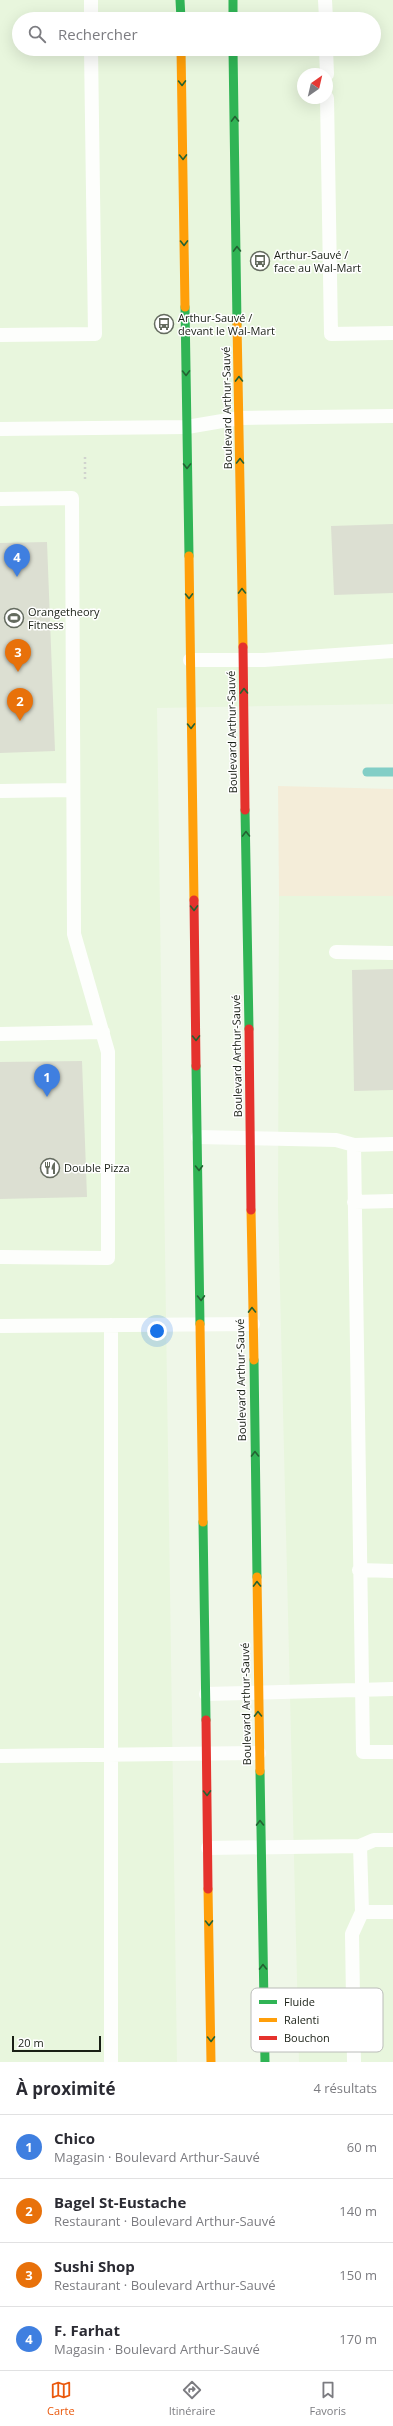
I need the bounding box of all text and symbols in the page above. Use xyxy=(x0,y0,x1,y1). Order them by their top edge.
search box xyxy=(12,12,381,56)
icon: search xyxy=(26,23,48,45)
text: Rechercher xyxy=(58,24,138,44)
north arrow xyxy=(297,68,333,104)
one-way arrow xyxy=(177,80,186,86)
one-way arrow xyxy=(230,116,239,122)
one-way arrow xyxy=(179,154,187,160)
one-way arrow xyxy=(180,240,188,246)
one-way arrow xyxy=(233,246,241,252)
place label: Arthur-Sauvé / face au Wal-Mart xyxy=(274,247,361,275)
bus stop icon: Arthur-Sauvé / face au Wal-Mart xyxy=(249,250,271,272)
place label: Arthur-Sauvé / devant le Wal-Mart xyxy=(178,310,275,338)
bus stop icon: Arthur-Sauvé / devant le Wal-Mart xyxy=(153,313,175,335)
street label: Boulevard Arthur-Sauvé xyxy=(218,347,235,469)
one-way arrow xyxy=(182,370,190,376)
one-way arrow xyxy=(235,376,243,382)
one-way arrow xyxy=(236,458,244,464)
one-way arrow xyxy=(183,463,191,469)
pin: 4 xyxy=(4,544,30,577)
one-way arrow xyxy=(238,588,246,594)
one-way arrow xyxy=(185,593,193,599)
place label: Orangetheory Fitness xyxy=(28,604,100,632)
sports icon: Orangetheory Fitness xyxy=(3,607,25,629)
pin: 3 xyxy=(5,639,31,672)
street label: Boulevard Arthur-Sauvé xyxy=(223,671,240,793)
pin: 2 xyxy=(7,688,33,721)
one-way arrow xyxy=(240,688,248,694)
one-way arrow xyxy=(187,723,195,729)
one-way arrow xyxy=(241,831,250,837)
one-way arrow xyxy=(190,905,198,911)
street label: Boulevard Arthur-Sauvé xyxy=(228,995,245,1117)
one-way arrow xyxy=(192,1035,200,1041)
pin: 1 xyxy=(34,1064,60,1097)
restaurant icon: Double Pizza xyxy=(39,1157,61,1179)
place label: Double Pizza xyxy=(64,1160,130,1175)
one-way arrow xyxy=(194,1165,203,1171)
one-way arrow xyxy=(197,1295,205,1301)
one-way arrow xyxy=(248,1307,257,1313)
street label: Boulevard Arthur-Sauvé xyxy=(232,1319,249,1441)
your location xyxy=(147,1321,167,1341)
one-way arrow xyxy=(251,1451,259,1457)
one-way arrow xyxy=(252,1581,261,1587)
street label: Boulevard Arthur-Sauvé xyxy=(237,1643,254,1765)
one-way arrow xyxy=(254,1711,263,1717)
one-way arrow xyxy=(203,1790,212,1796)
one-way arrow xyxy=(256,1820,264,1826)
one-way arrow xyxy=(205,1920,213,1926)
one-way arrow xyxy=(259,1964,267,1970)
legend xyxy=(251,1988,383,2052)
text: Fluide xyxy=(284,1994,315,2009)
text: Ralenti xyxy=(284,2012,319,2027)
text: Bouchon xyxy=(284,2030,330,2045)
scale bar xyxy=(12,2034,101,2053)
text: 20 m xyxy=(18,2035,44,2050)
one-way arrow xyxy=(207,2036,215,2042)
text: À proximité xyxy=(16,2077,115,2100)
text: 4 résultats xyxy=(313,2079,377,2097)
text: Chico xyxy=(54,2128,95,2148)
text: 1 xyxy=(25,2138,33,2156)
text: 60 m xyxy=(347,2138,377,2156)
text: Magasin · Boulevard Arthur-Sauvé xyxy=(54,2148,260,2166)
text: Bagel St-Eustache xyxy=(54,2192,186,2212)
text: 2 xyxy=(25,2202,33,2220)
text: 140 m xyxy=(339,2202,377,2220)
text: Restaurant · Boulevard Arthur-Sauvé xyxy=(54,2212,276,2230)
text: Sushi Shop xyxy=(54,2256,135,2276)
text: 3 xyxy=(25,2266,33,2284)
text: 150 m xyxy=(339,2266,377,2284)
text: Restaurant · Boulevard Arthur-Sauvé xyxy=(54,2276,276,2294)
text: F. Farhat xyxy=(54,2320,120,2340)
text: 4 xyxy=(25,2330,33,2348)
text: 170 m xyxy=(339,2330,377,2348)
text: Magasin · Boulevard Arthur-Sauvé xyxy=(54,2340,260,2358)
tab: Carte xyxy=(47,2379,75,2418)
tab: Itinéraire xyxy=(169,2379,215,2418)
tab: Favoris xyxy=(310,2379,346,2418)

